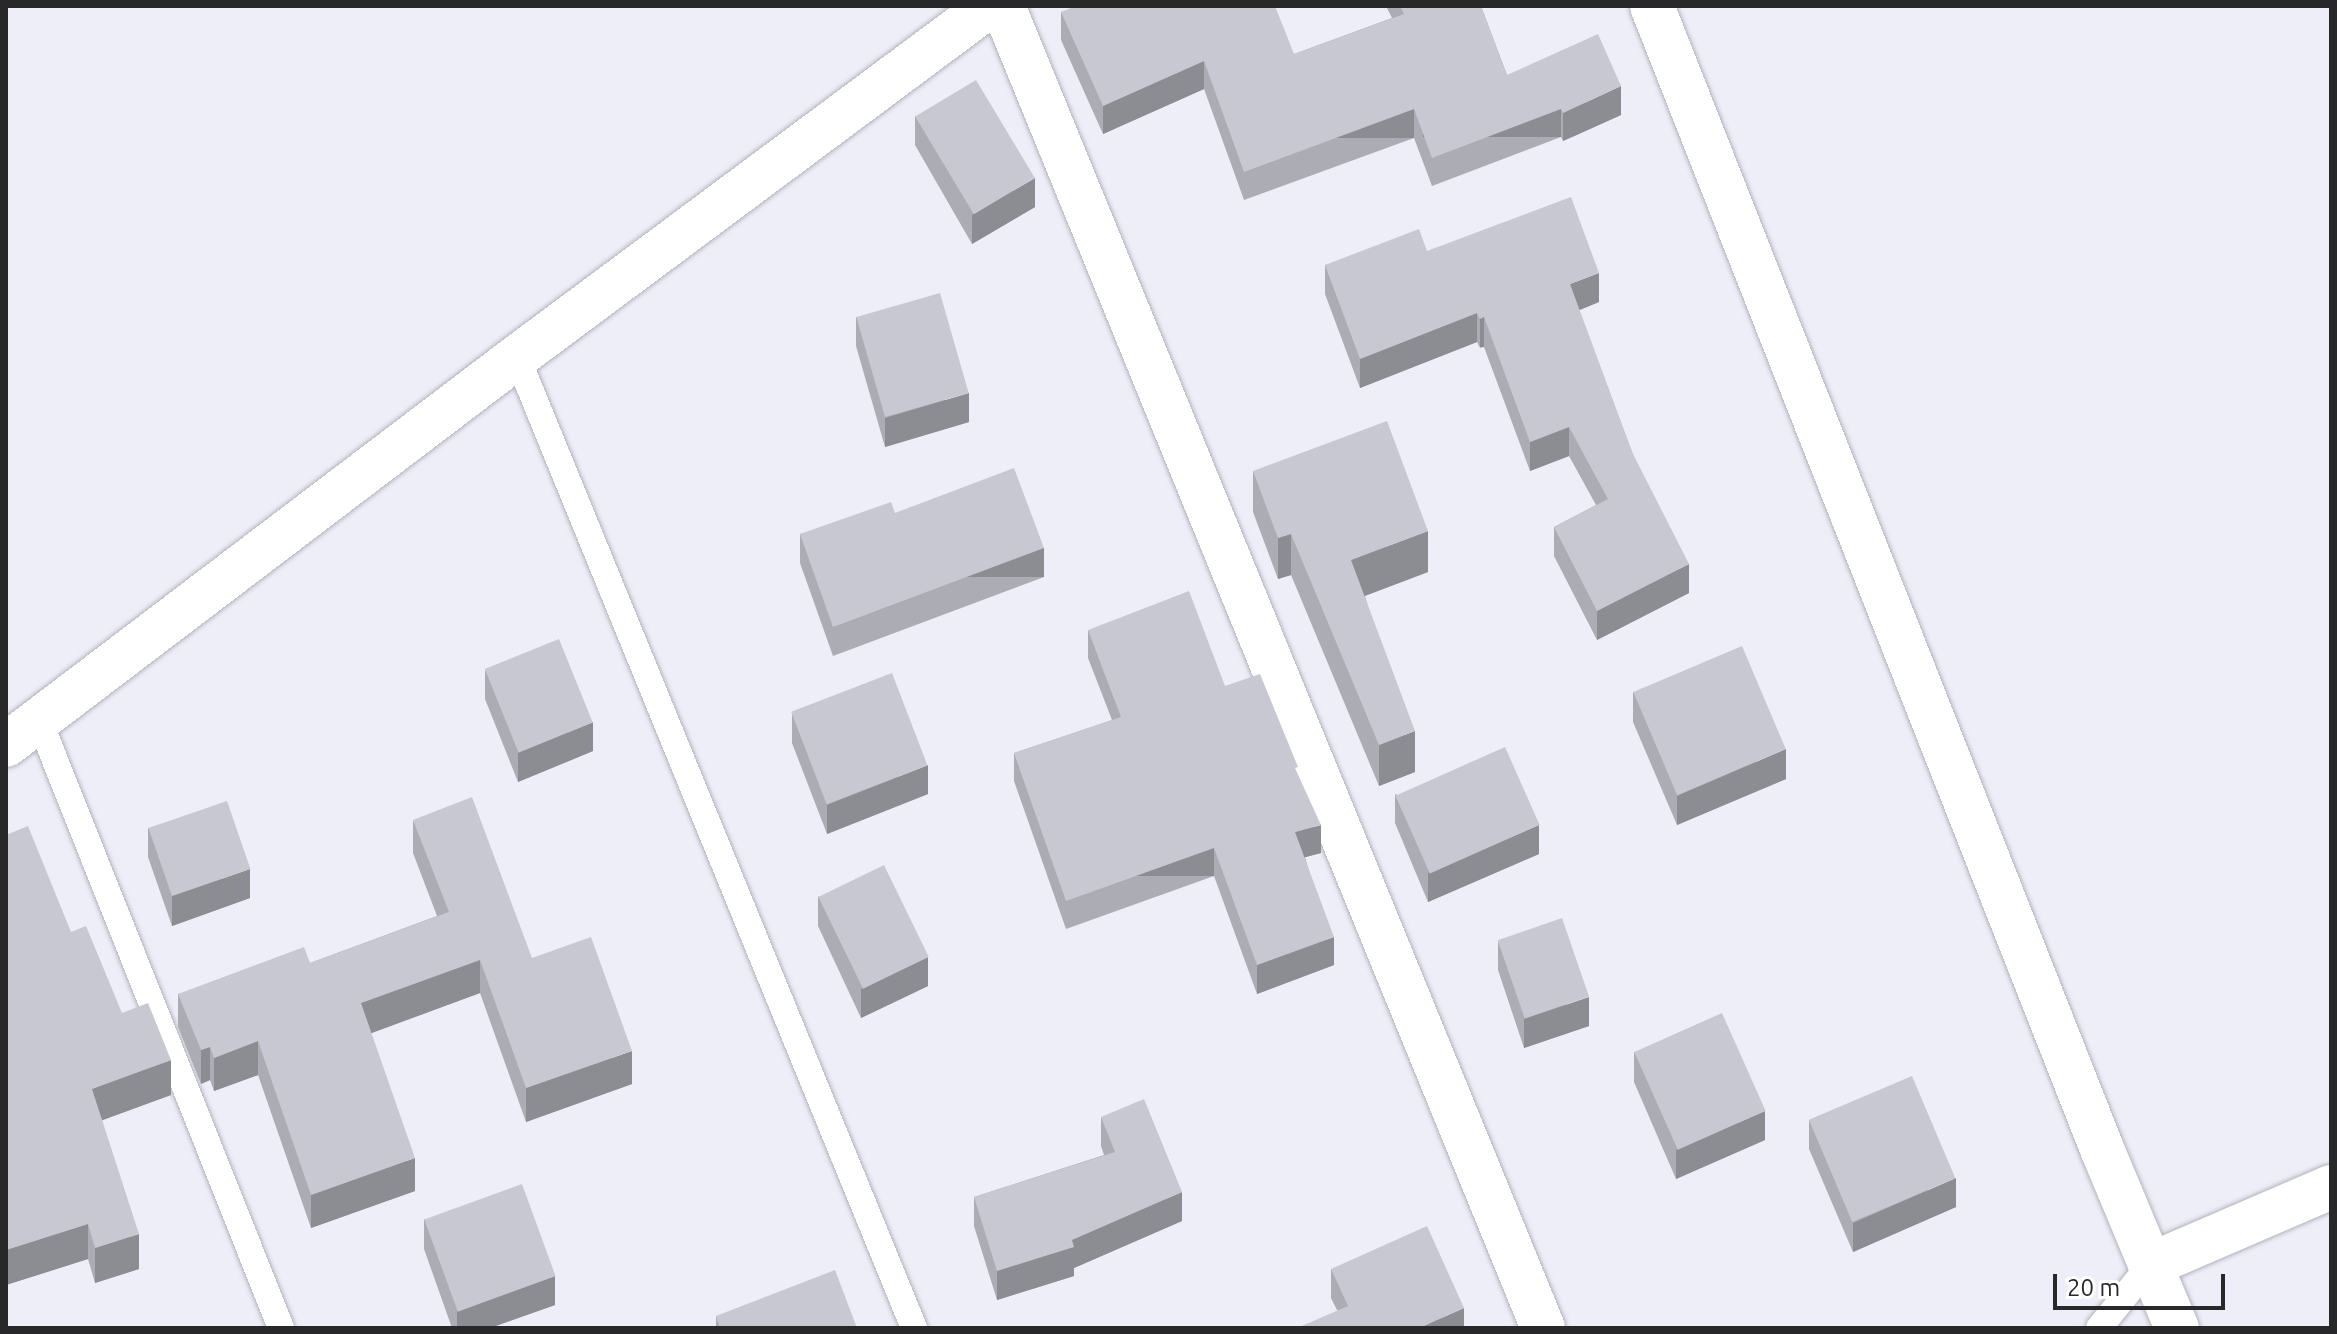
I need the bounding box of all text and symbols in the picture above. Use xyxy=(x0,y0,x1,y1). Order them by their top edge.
scale bar xyxy=(2057,1258,2229,1308)
text: 20 m xyxy=(2067,1274,2120,1301)

